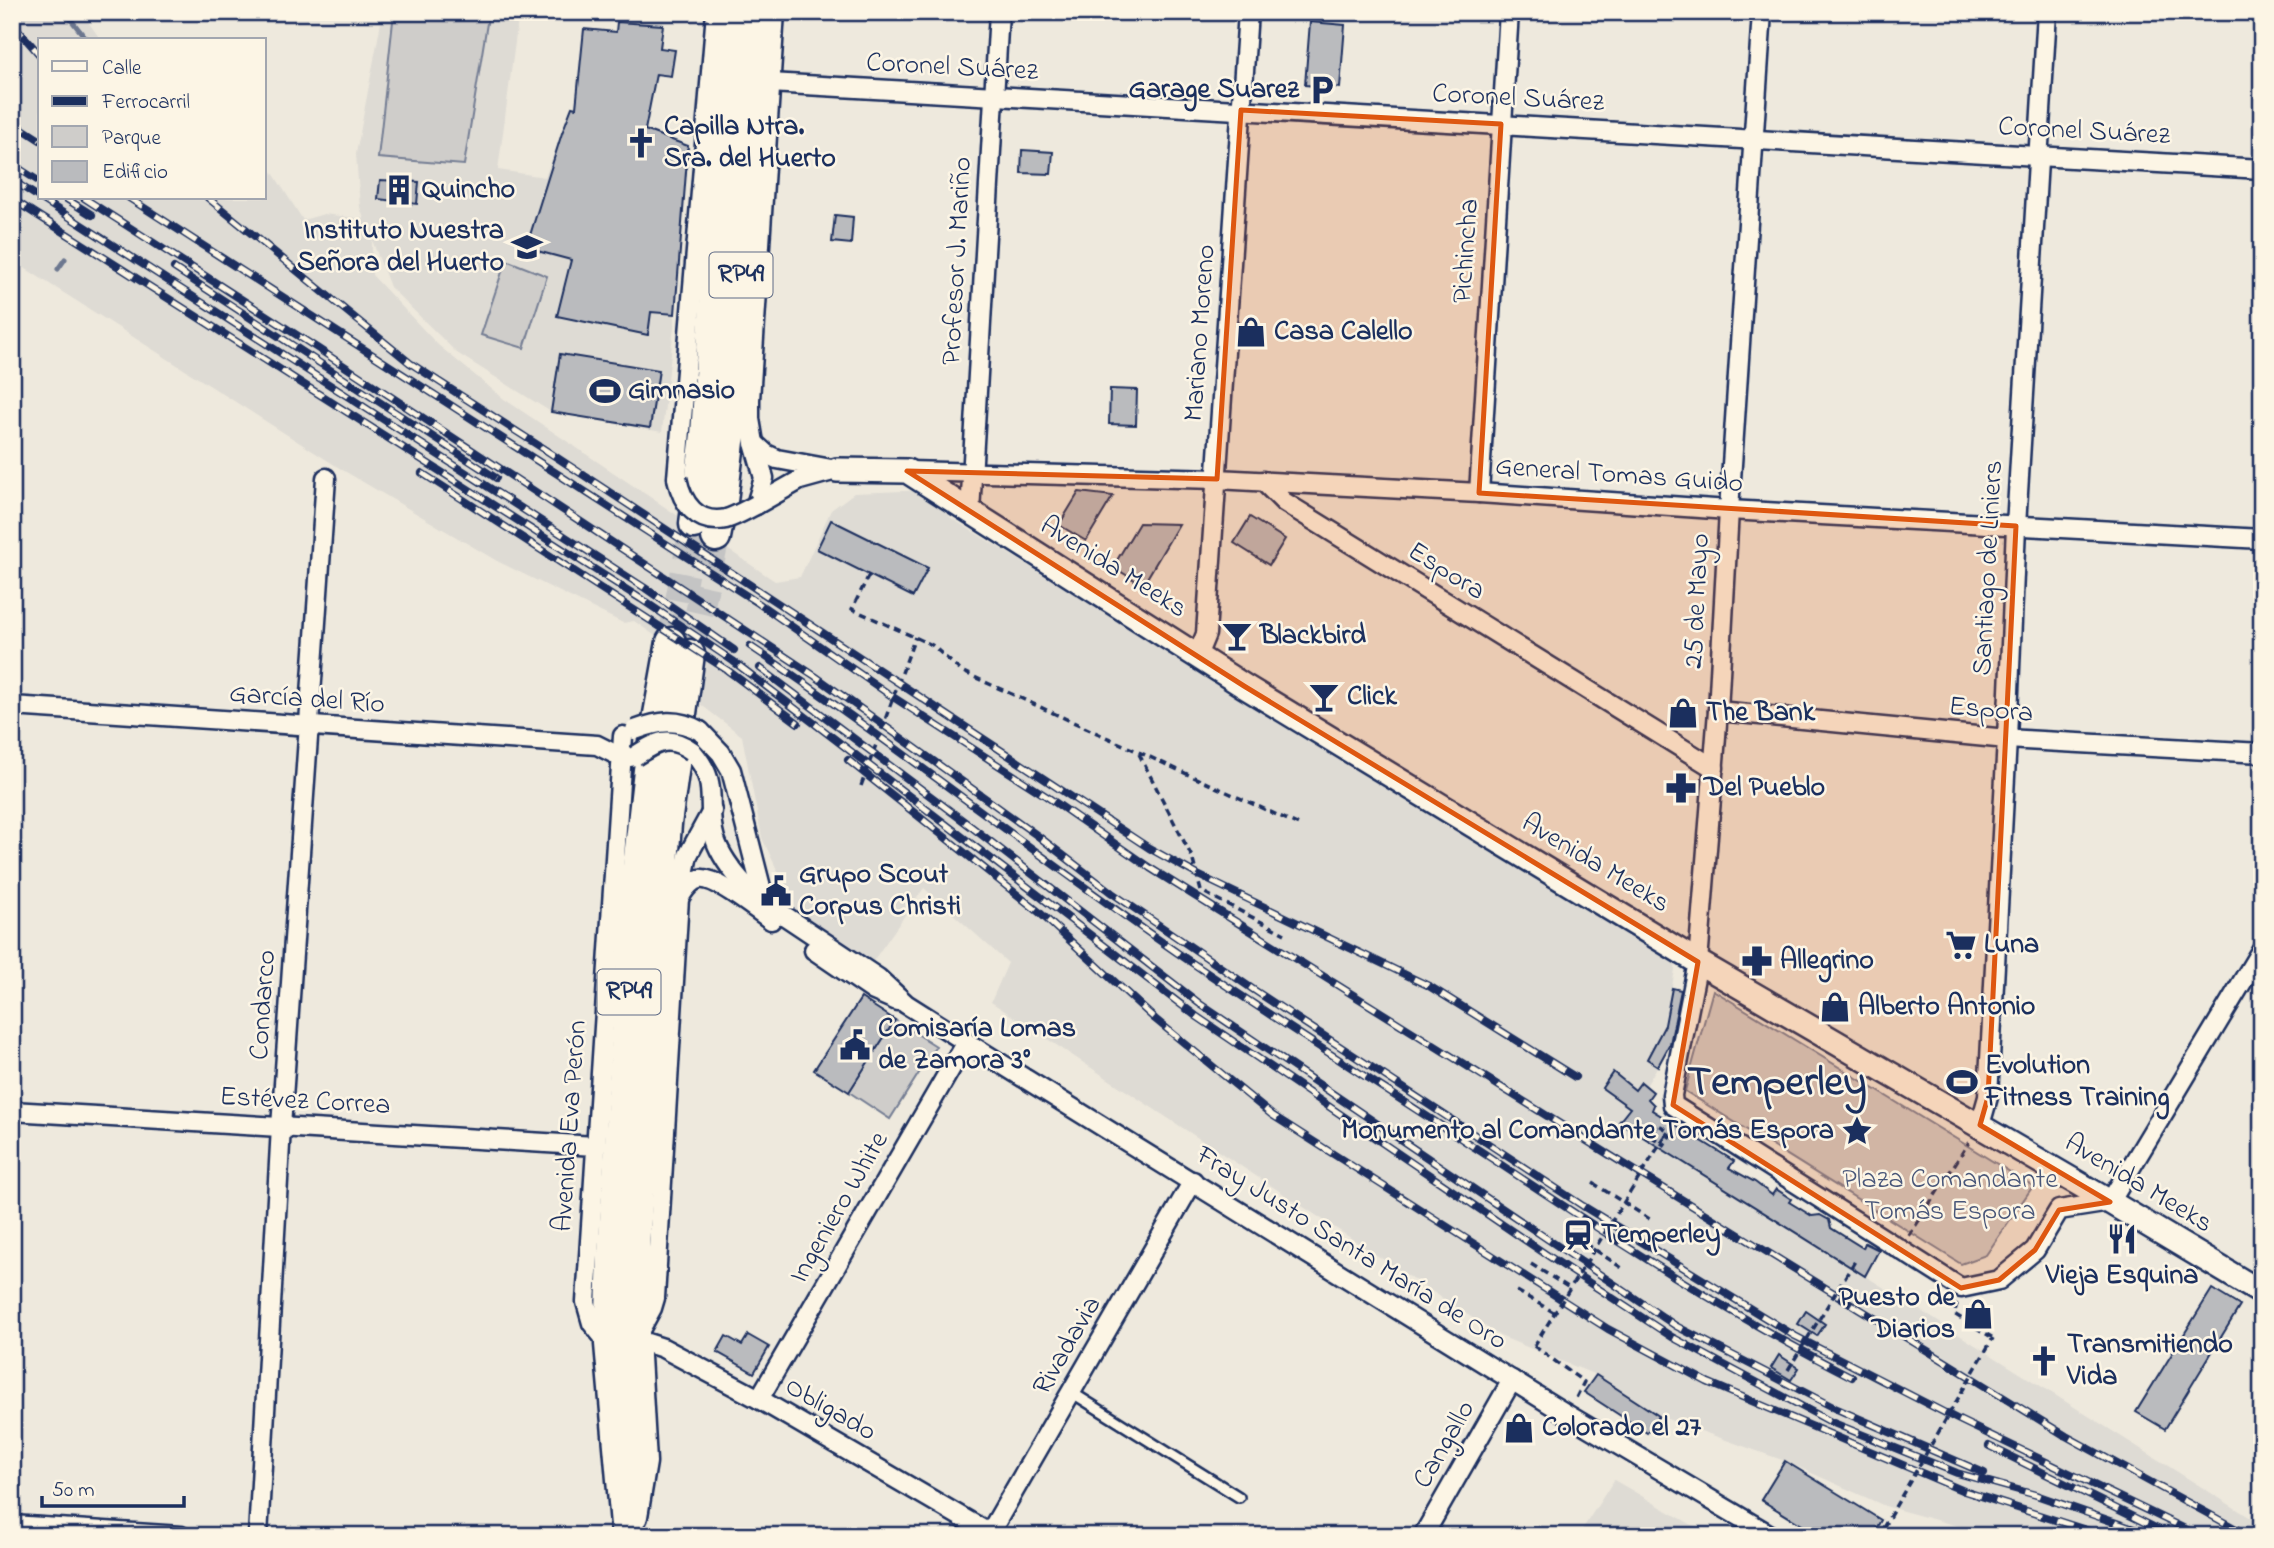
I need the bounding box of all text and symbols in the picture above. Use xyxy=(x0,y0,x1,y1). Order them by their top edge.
legend xyxy=(38,38,266,200)
street label: Coronel Suárez xyxy=(865,43,1039,93)
text: Calle xyxy=(102,54,142,84)
place label: Garage Suarez xyxy=(1128,70,1300,112)
parking icon: Garage Suarez xyxy=(1305,73,1339,107)
street label: Coronel Suárez xyxy=(1431,74,1605,124)
text: Ferrocarril xyxy=(101,88,190,118)
place label: Capilla Ntra. Sra. del Huerto xyxy=(664,107,836,180)
street label: Coronel Suárez xyxy=(1997,107,2171,157)
text: Parque xyxy=(102,124,161,154)
church icon: Capilla Ntra. Sra. del Huerto xyxy=(624,126,658,160)
street label: Profesor J. Mariño xyxy=(932,156,984,366)
text: Edificio xyxy=(102,158,168,188)
place label: Quincho xyxy=(422,170,515,211)
building icon: Quincho xyxy=(382,173,416,207)
street label: Pichincha xyxy=(1443,197,1491,305)
place label: Instituto Nuestra Señora del Huerto xyxy=(297,211,504,284)
school or university icon: Instituto Nuestra Señora del Huerto xyxy=(510,230,544,264)
street label: Mariano Moreno xyxy=(1174,243,1228,423)
road number: RP49 xyxy=(710,252,772,298)
place label: Casa Calello xyxy=(1274,312,1413,353)
shop icon: Casa Calello xyxy=(1234,315,1268,349)
place label: Gimnasio xyxy=(628,371,735,412)
sports icon: Gimnasio xyxy=(588,374,622,408)
street label: General Tomas Guido xyxy=(1494,447,1744,505)
street label: Santiago de Liniers xyxy=(1963,459,2015,677)
street label: Avenida Meeks xyxy=(1031,506,1195,630)
street label: Espora xyxy=(1399,532,1493,612)
street label: 25 de Mayo xyxy=(1674,532,1722,670)
place label: Blackbird xyxy=(1258,616,1366,657)
bar icon: Blackbird xyxy=(1220,619,1254,653)
street label: García del Río xyxy=(228,674,386,726)
place label: Click xyxy=(1347,677,1398,718)
bar icon: Click xyxy=(1307,680,1341,714)
street label: Espora xyxy=(1947,687,2035,735)
place label: The Bank xyxy=(1706,693,1816,734)
shop icon: The Bank xyxy=(1666,696,1700,730)
place label: Del Pueblo xyxy=(1702,768,1825,809)
pharmacy icon: Del Pueblo xyxy=(1664,771,1698,805)
street label: Avenida Meeks xyxy=(1513,803,1677,925)
place label: Grupo Scout Corpus Christi xyxy=(799,855,961,928)
public building icon: Grupo Scout Corpus Christi xyxy=(759,874,793,908)
place label: Luna xyxy=(1984,925,2039,966)
supermarket icon: Luna xyxy=(1944,928,1978,962)
place label: Allegrino xyxy=(1780,941,1874,983)
pharmacy icon: Allegrino xyxy=(1740,944,1774,978)
street label: Condarco xyxy=(240,949,288,1061)
road number: RP49 xyxy=(598,970,660,1015)
place label: Alberto Antonio xyxy=(1858,987,2035,1028)
shop icon: Alberto Antonio xyxy=(1818,990,1852,1024)
place label: Comisaría Lomas de Zamora 3° xyxy=(878,1009,1076,1082)
street label: Avenida Eva Perón xyxy=(543,1019,599,1233)
public building icon: Comisaría Lomas de Zamora 3° xyxy=(838,1028,872,1062)
place label: Evolution Fitness Training xyxy=(1983,1046,2170,1120)
district label: Temperley xyxy=(1687,1053,1867,1114)
sports icon: Evolution Fitness Training xyxy=(1945,1065,1979,1099)
street label: Estévez Correa xyxy=(219,1077,391,1127)
place label: Monumento al Comandante Tomás Espora xyxy=(1341,1111,1834,1152)
place icon: Monumento al Comandante Tomás Espora xyxy=(1840,1114,1874,1148)
street label: Avenida Meeks xyxy=(2056,1123,2220,1245)
street label: Ingeniero White xyxy=(780,1124,900,1291)
street label: Fray Justo Santa María de Oro xyxy=(1186,1136,1515,1362)
park label: Plaza Comandante Tomás Espora xyxy=(1842,1160,2058,1233)
place label: Temperley xyxy=(1601,1215,1721,1256)
station icon: Temperley xyxy=(1561,1218,1595,1252)
restaurant icon: Vieja Esquina xyxy=(2105,1222,2139,1256)
place label: Vieja Esquina xyxy=(2045,1256,2198,1297)
place label: Puesto de Diarios xyxy=(1838,1278,1956,1351)
street label: Rivadavia xyxy=(1023,1289,1113,1403)
shop icon: Puesto de Diarios xyxy=(1961,1297,1995,1331)
place label: Transmitiendo Vida xyxy=(2066,1325,2233,1398)
church icon: Transmitiendo Vida xyxy=(2027,1344,2061,1378)
street label: Obligado xyxy=(776,1367,884,1453)
street label: Cangallo xyxy=(1403,1393,1487,1497)
place label: Colorado el 27 xyxy=(1542,1408,1702,1449)
shop icon: Colorado el 27 xyxy=(1502,1411,1536,1445)
scale bar xyxy=(42,1464,184,1508)
text: 50 m xyxy=(52,1476,95,1506)

